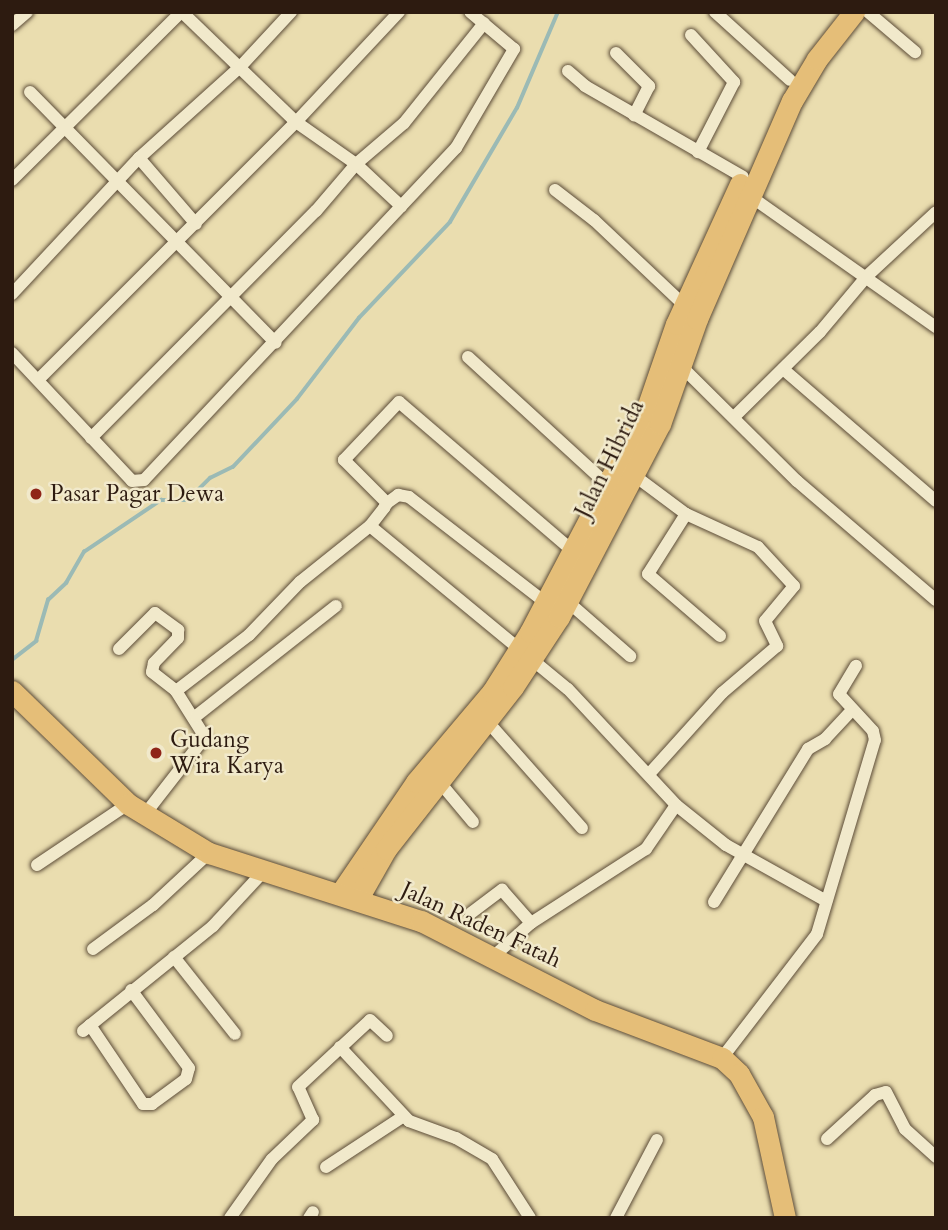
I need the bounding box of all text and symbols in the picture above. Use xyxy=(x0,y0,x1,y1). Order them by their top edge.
street label: Jalan Hibrida xyxy=(570,396,650,522)
place label: Pasar Pagar Dewa xyxy=(50,480,224,508)
marker: Pasar Pagar Dewa xyxy=(28,486,44,502)
place label: Gudang Wira Karya xyxy=(170,726,284,780)
marker: Gudang Wira Karya xyxy=(148,745,164,761)
street label: Jalan Raden Fatah xyxy=(397,876,565,974)

